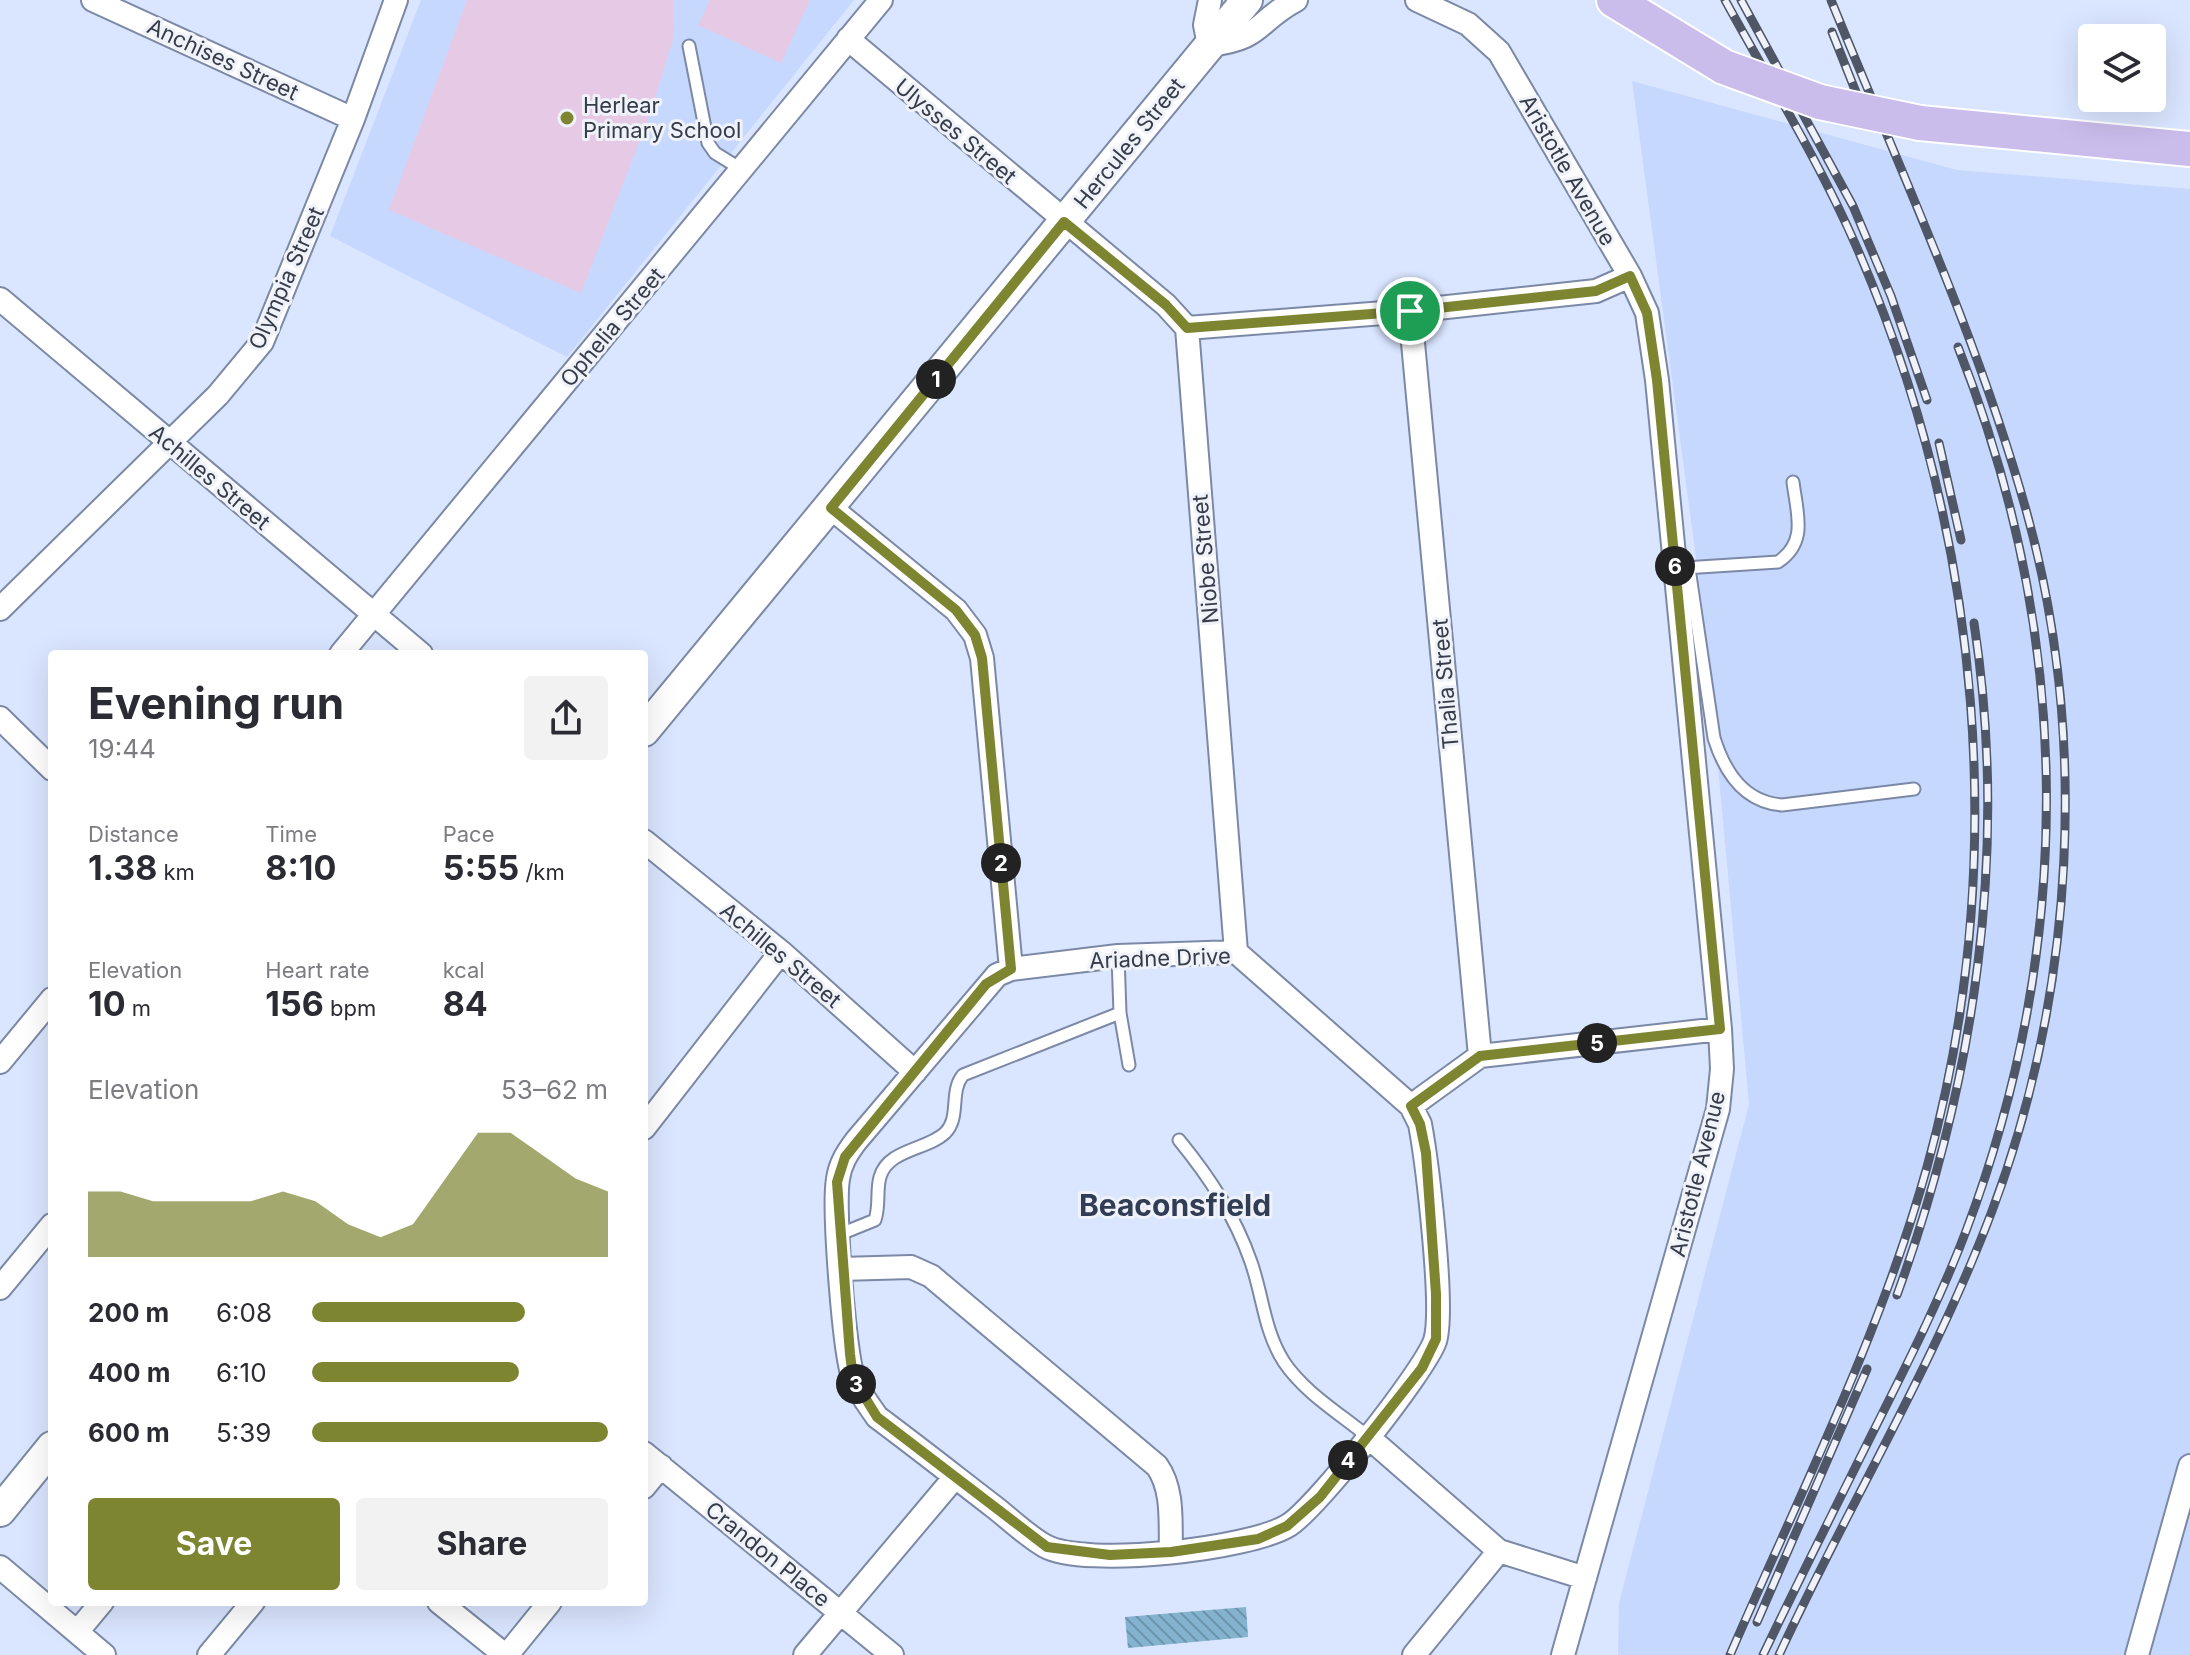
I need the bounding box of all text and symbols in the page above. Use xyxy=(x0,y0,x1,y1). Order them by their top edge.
street label: Anchises Street xyxy=(143,13,303,105)
map controls xyxy=(2078,24,2166,112)
button: layers xyxy=(2078,24,2166,112)
street label: Hercules Street xyxy=(1068,72,1190,214)
street label: Ulysses Street xyxy=(890,73,1022,189)
street label: Aristotle Avenue xyxy=(1514,90,1622,250)
place label: Herlear Primary School xyxy=(583,92,741,143)
marker: Herlear Primary School xyxy=(558,109,576,127)
street label: Olympia Street xyxy=(243,203,329,353)
street label: Ophelia Street xyxy=(555,262,669,392)
pin xyxy=(1376,277,1444,345)
icon: arrive xyxy=(1388,289,1432,333)
pin: 1 xyxy=(916,359,956,399)
text: 1 xyxy=(931,366,941,392)
street label: Achilles Street xyxy=(144,419,276,535)
street label: Niobe Street xyxy=(1186,493,1224,625)
pin: 6 xyxy=(1655,546,1695,586)
text: 6 xyxy=(1668,553,1682,579)
street label: Thalia Street xyxy=(1426,618,1464,750)
text: Evening run xyxy=(88,676,344,730)
button: share xyxy=(524,676,608,760)
text: 19:44 xyxy=(88,733,156,764)
text: Distance xyxy=(88,821,179,847)
text: Time xyxy=(265,821,317,847)
text: Pace xyxy=(443,821,494,847)
pin: 2 xyxy=(981,843,1021,883)
text: 1.38 xyxy=(88,847,157,888)
text: 8:10 xyxy=(265,847,336,888)
text: 5:55 xyxy=(443,847,519,888)
text: 2 xyxy=(994,850,1008,876)
text: km xyxy=(157,859,195,885)
text: /km xyxy=(519,859,565,885)
street label: Achilles Street xyxy=(715,897,847,1013)
street label: Ariadne Drive xyxy=(1089,943,1231,973)
text: Elevation xyxy=(88,957,182,983)
text: Heart rate xyxy=(265,957,370,983)
text: kcal xyxy=(443,957,485,983)
text: 10 xyxy=(88,983,126,1024)
text: 156 xyxy=(265,983,324,1024)
text: 84 xyxy=(443,983,488,1024)
text: m xyxy=(126,995,151,1021)
text: bpm xyxy=(324,995,376,1021)
pin: 5 xyxy=(1577,1023,1617,1063)
text: 5 xyxy=(1590,1030,1604,1056)
text: Elevation xyxy=(88,1074,199,1105)
text: 53–62 m xyxy=(501,1074,608,1105)
street label: Aristotle Avenue xyxy=(1664,1089,1730,1259)
district label: Beaconsfield xyxy=(1079,1187,1271,1223)
text: 200 m xyxy=(88,1297,169,1328)
text: 6:08 xyxy=(216,1297,272,1328)
text: 400 m xyxy=(88,1357,171,1388)
text: 6:10 xyxy=(216,1357,267,1388)
pin: 3 xyxy=(836,1364,876,1404)
text: 3 xyxy=(849,1371,863,1397)
text: 600 m xyxy=(88,1417,170,1448)
text: 5:39 xyxy=(216,1417,271,1448)
pin: 4 xyxy=(1328,1440,1368,1480)
text: 4 xyxy=(1341,1447,1355,1473)
street label: Crandon Place xyxy=(700,1496,836,1612)
button: Save xyxy=(88,1498,340,1590)
button: Share xyxy=(356,1498,608,1590)

